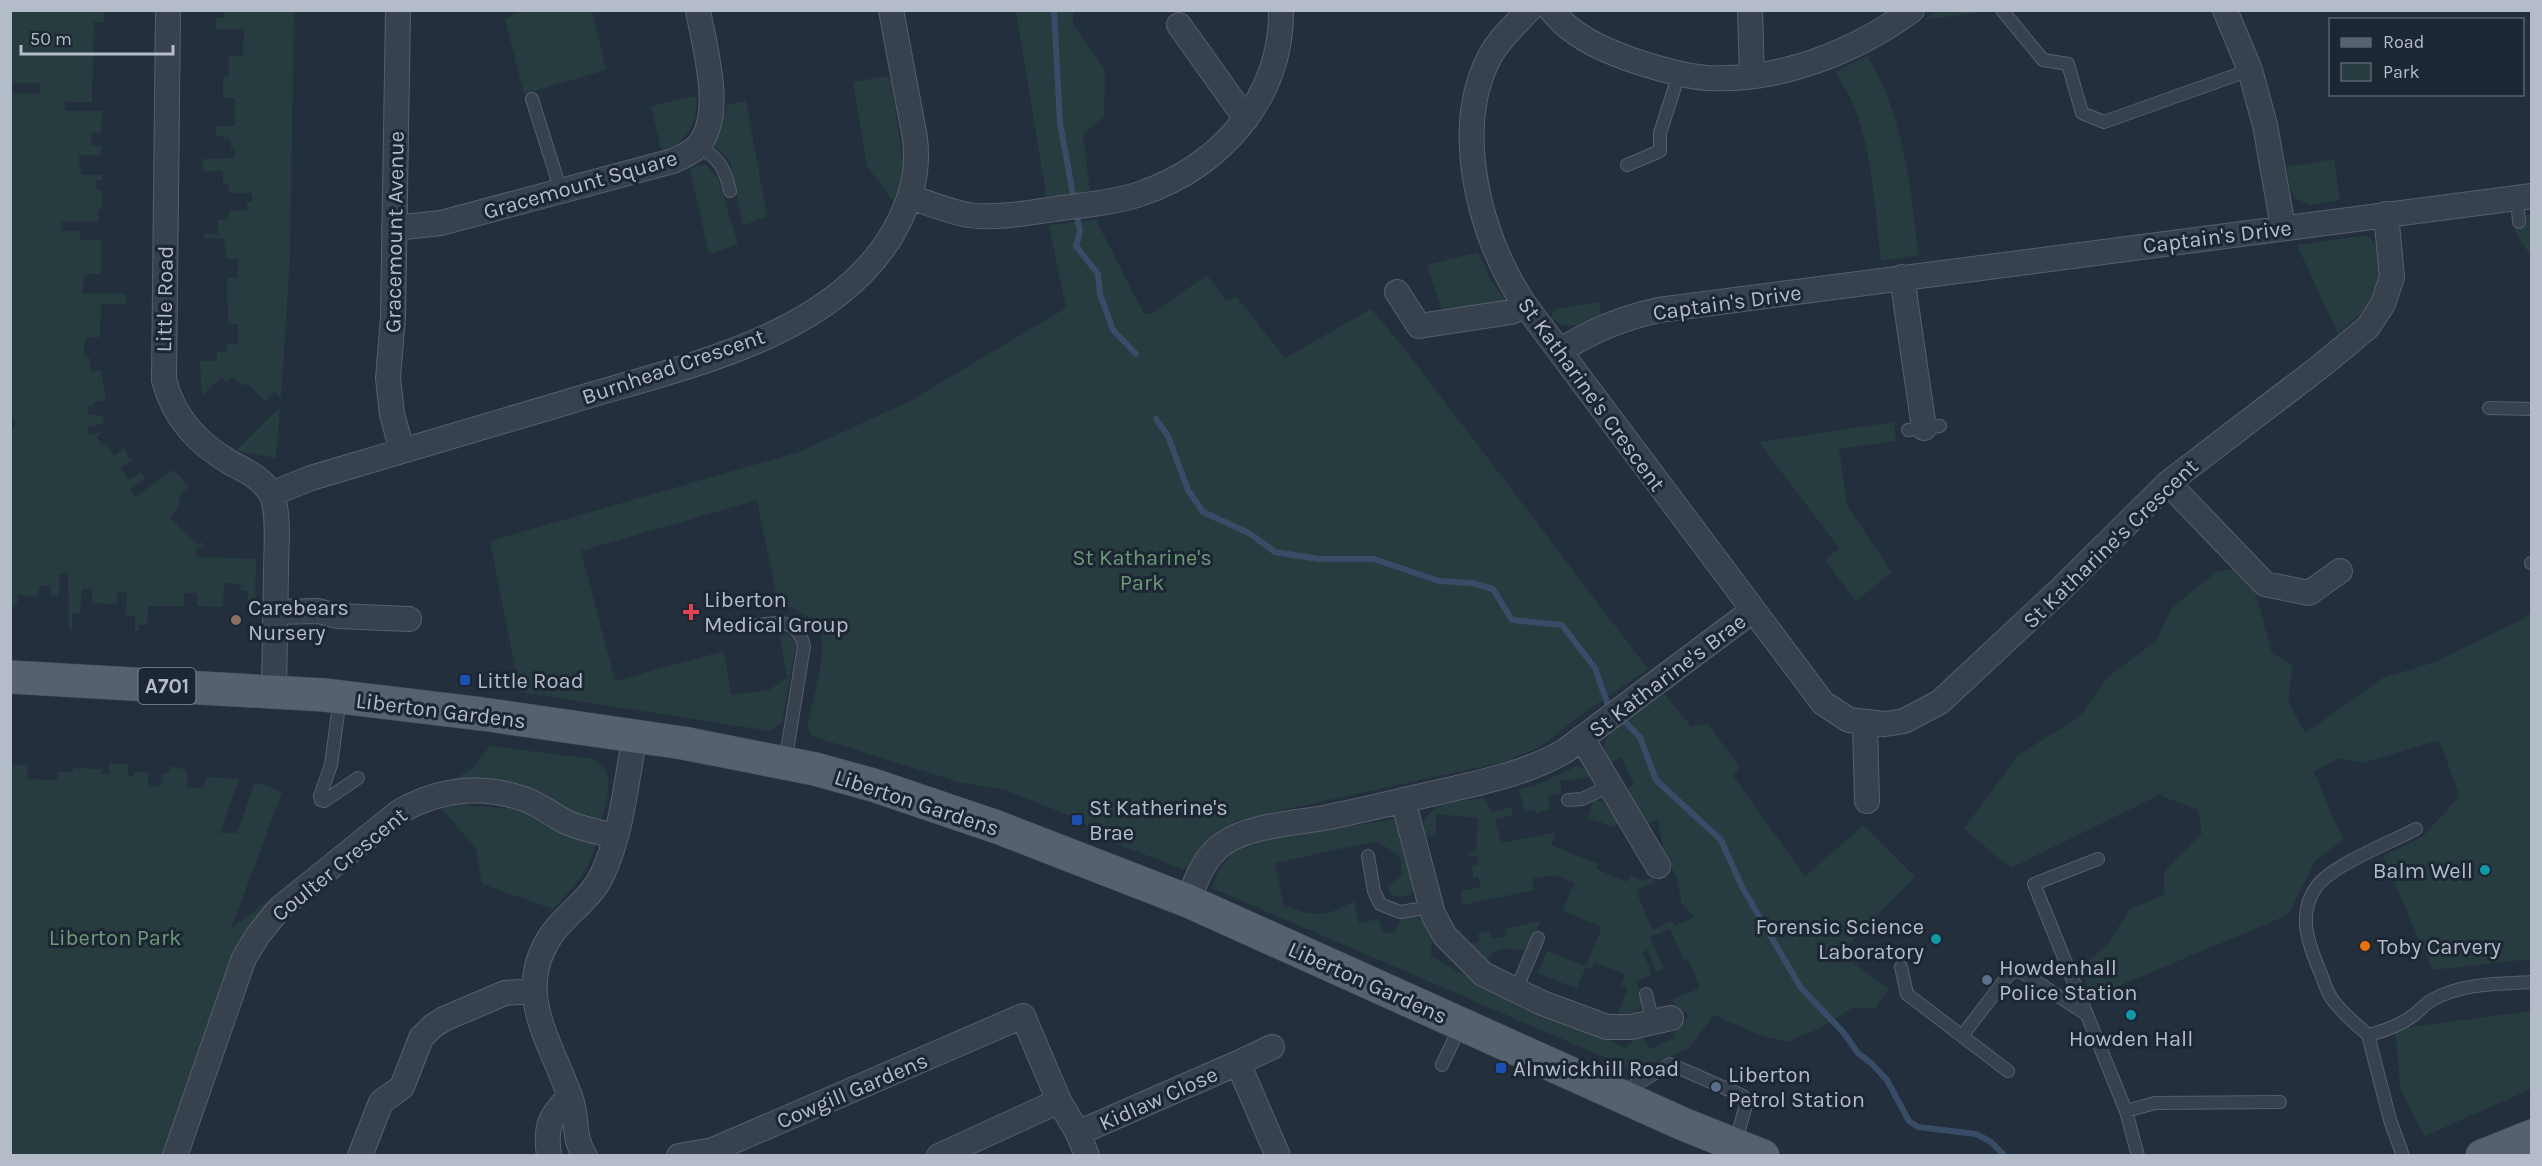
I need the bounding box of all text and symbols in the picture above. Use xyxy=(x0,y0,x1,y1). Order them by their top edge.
scale bar xyxy=(21,18,172,56)
legend xyxy=(2329,18,2524,96)
text: 50 m xyxy=(30,28,72,50)
text: Road xyxy=(2383,31,2424,53)
text: Park xyxy=(2383,61,2420,83)
street label: Gracemount Avenue xyxy=(380,131,410,333)
street label: Gracemount Square xyxy=(480,145,680,225)
street label: Captain's Drive xyxy=(2141,215,2293,259)
street label: Little Road xyxy=(151,245,179,353)
street label: Captain's Drive xyxy=(1651,280,1803,326)
street label: St Katharine's Crescent xyxy=(1512,293,1670,497)
street label: Burnhead Crescent xyxy=(578,323,768,410)
street label: St Katharine's Crescent xyxy=(2018,453,2204,634)
park label: St Katharine's Park xyxy=(1072,545,1212,596)
place label: Liberton Medical Group xyxy=(704,587,849,638)
place label: Carebears Nursery xyxy=(248,595,349,646)
marker: Liberton Medical Group xyxy=(682,603,700,621)
street label: St Katharine's Brae xyxy=(1584,608,1751,743)
marker: Carebears Nursery xyxy=(229,613,243,627)
road number: A701 xyxy=(138,668,195,704)
place label: Little Road xyxy=(477,668,584,694)
marker: Little Road xyxy=(458,673,472,687)
street label: Liberton Gardens xyxy=(354,688,527,734)
street label: Liberton Gardens xyxy=(831,764,1002,842)
place label: St Katherine's Brae xyxy=(1089,795,1228,846)
street label: Coulter Crescent xyxy=(267,802,412,927)
marker: St Katherine's Brae xyxy=(1070,813,1084,827)
place label: Balm Well xyxy=(2373,858,2473,884)
marker: Balm Well xyxy=(2478,863,2492,877)
place label: Forensic Science Laboratory xyxy=(1755,914,1924,965)
park label: Liberton Park xyxy=(49,925,181,951)
marker: Forensic Science Laboratory xyxy=(1929,932,1943,946)
place label: Toby Carvery xyxy=(2377,934,2501,960)
street label: Liberton Gardens xyxy=(1284,936,1451,1030)
marker: Toby Carvery xyxy=(2358,939,2372,953)
place label: Howdenhall Police Station xyxy=(1999,955,2138,1006)
marker: Howdenhall Police Station xyxy=(1980,973,1994,987)
marker: Howden Hall xyxy=(2124,1008,2138,1022)
place label: Howden Hall xyxy=(2069,1026,2193,1052)
street label: Cowgill Gardens xyxy=(773,1047,932,1134)
place label: Alnwickhill Road xyxy=(1513,1056,1679,1082)
street label: Kidlaw Close xyxy=(1095,1061,1222,1137)
marker: Alnwickhill Road xyxy=(1494,1061,1508,1075)
place label: Liberton Petrol Station xyxy=(1728,1062,1865,1113)
marker: Liberton Petrol Station xyxy=(1709,1080,1723,1094)

